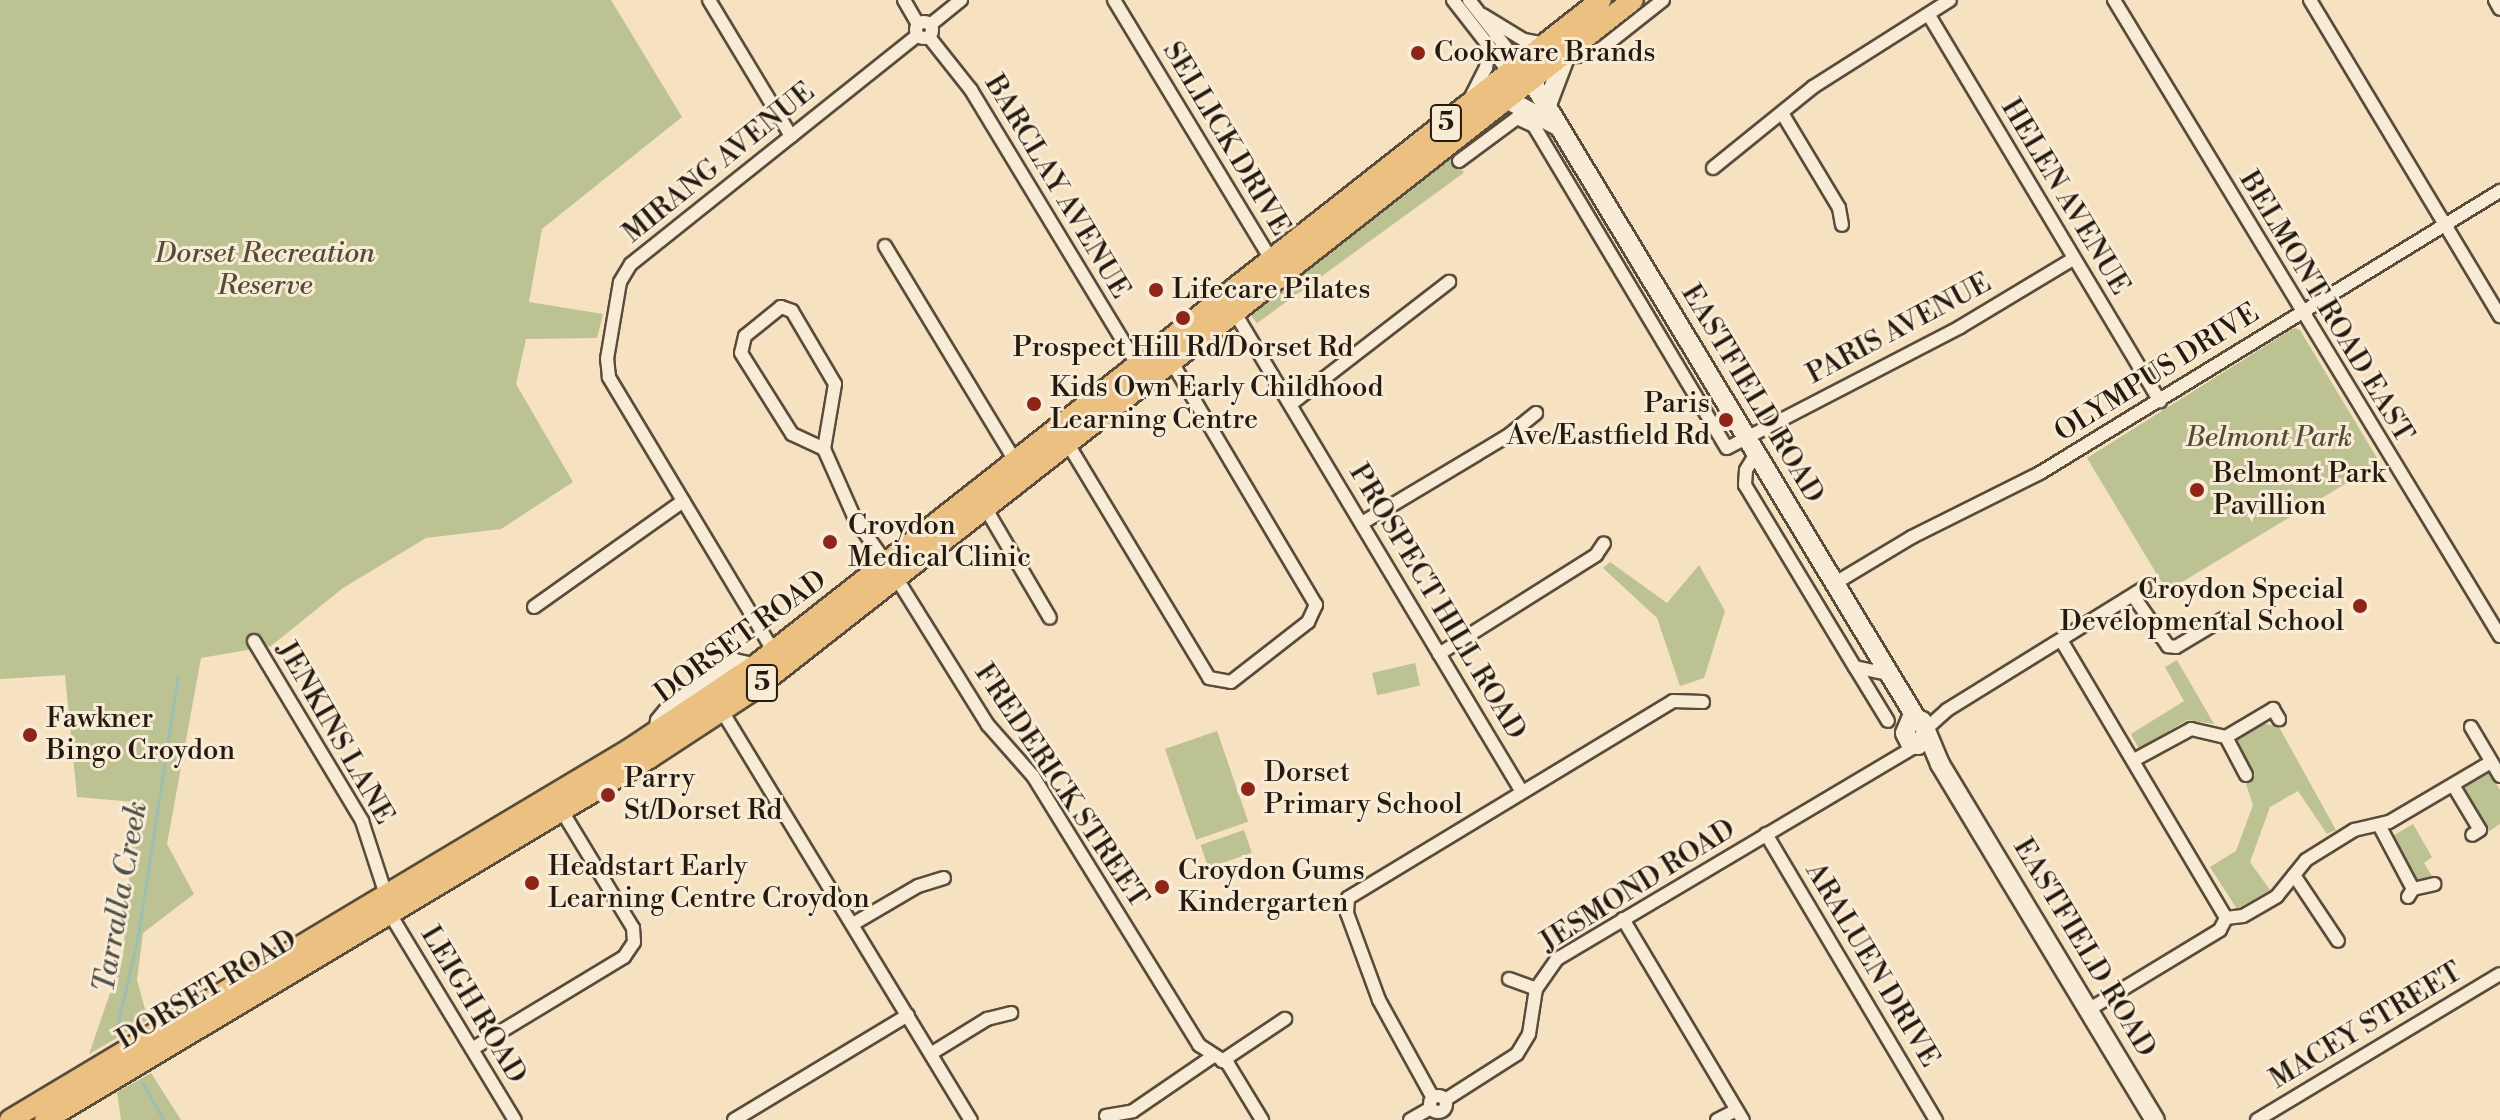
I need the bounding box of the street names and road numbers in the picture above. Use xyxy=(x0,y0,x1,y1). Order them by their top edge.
street label: SELLICK DRIVE xyxy=(1155,36,1297,242)
street label: BARCLAY AVENUE xyxy=(977,69,1137,305)
street label: MIRANG AVENUE xyxy=(617,76,821,250)
street label: HELEN AVENUE xyxy=(1993,93,2137,301)
road number: 5 xyxy=(1428,101,1464,145)
street label: BELMONT ROAD EAST xyxy=(2232,165,2420,449)
street label: PARIS AVENUE xyxy=(1801,266,1997,392)
street label: EASTFIELD ROAD xyxy=(1673,279,1831,509)
street label: OLYMPUS DRIVE xyxy=(2049,297,2265,449)
street label: PROSPECT HILL ROAD xyxy=(1341,458,1533,746)
street label: DORSET ROAD xyxy=(649,563,833,711)
street label: JENKINS LANE xyxy=(269,636,401,830)
street label: FREDERICK STREET xyxy=(967,658,1155,914)
road number: 5 xyxy=(744,661,780,705)
street label: JESMOND ROAD xyxy=(1534,813,1742,959)
street label: EASTFIELD ROAD xyxy=(2005,833,2163,1063)
street label: ARALUEN DRIVE xyxy=(1798,857,1946,1073)
street label: LEIGH ROAD xyxy=(413,920,533,1090)
street label: DORSET ROAD xyxy=(111,923,303,1057)
street label: MACEY STREET xyxy=(2264,955,2468,1097)

